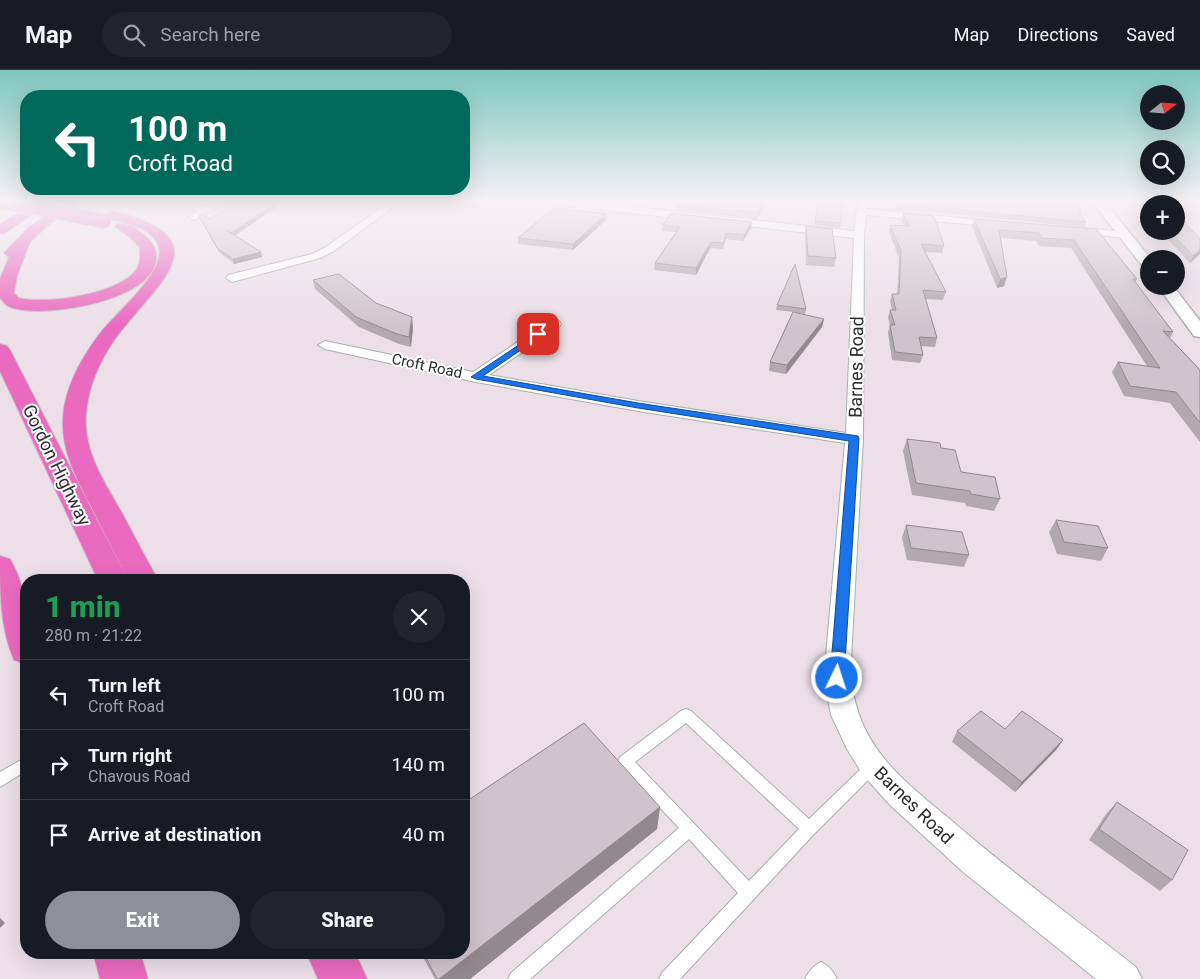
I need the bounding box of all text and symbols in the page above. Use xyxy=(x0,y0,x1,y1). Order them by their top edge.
search box xyxy=(102,12,452,57)
text: Map xyxy=(25,21,72,49)
icon: search xyxy=(120,21,148,49)
text: Search here xyxy=(160,23,260,46)
text: Map xyxy=(954,24,989,45)
text: Directions xyxy=(1017,24,1098,45)
text: Saved xyxy=(1126,24,1175,45)
north arrow xyxy=(1140,85,1185,130)
map controls xyxy=(1140,85,1185,295)
text: 100 m xyxy=(128,109,227,150)
icon: left xyxy=(45,110,110,175)
button: search xyxy=(1140,140,1185,185)
text: Croft Road xyxy=(128,151,233,176)
button: + xyxy=(1140,195,1185,240)
button: − xyxy=(1140,250,1185,295)
pin xyxy=(517,313,559,355)
street label: Barnes Road xyxy=(845,316,867,418)
icon: arrive xyxy=(524,320,552,348)
street label: Croft Road xyxy=(390,350,464,382)
street label: Gordon Highway xyxy=(19,401,96,529)
text: 1 min xyxy=(45,589,121,624)
button: close xyxy=(393,591,445,643)
text: 280 m · 21:22 xyxy=(45,626,142,645)
position arrow xyxy=(810,651,862,703)
text: Turn left xyxy=(88,674,161,697)
icon: left xyxy=(45,681,73,709)
text: 100 m xyxy=(392,683,445,706)
text: Croft Road xyxy=(88,697,164,716)
text: Turn right xyxy=(88,744,172,767)
icon: right xyxy=(45,751,73,779)
text: 140 m xyxy=(392,753,445,776)
street label: Barnes Road xyxy=(870,762,958,848)
text: Chavous Road xyxy=(88,767,190,786)
icon: arrive xyxy=(45,821,73,849)
text: Arrive at destination xyxy=(88,823,261,846)
text: 40 m xyxy=(402,823,445,846)
button: Exit xyxy=(45,891,240,949)
button: Share xyxy=(250,891,445,949)

